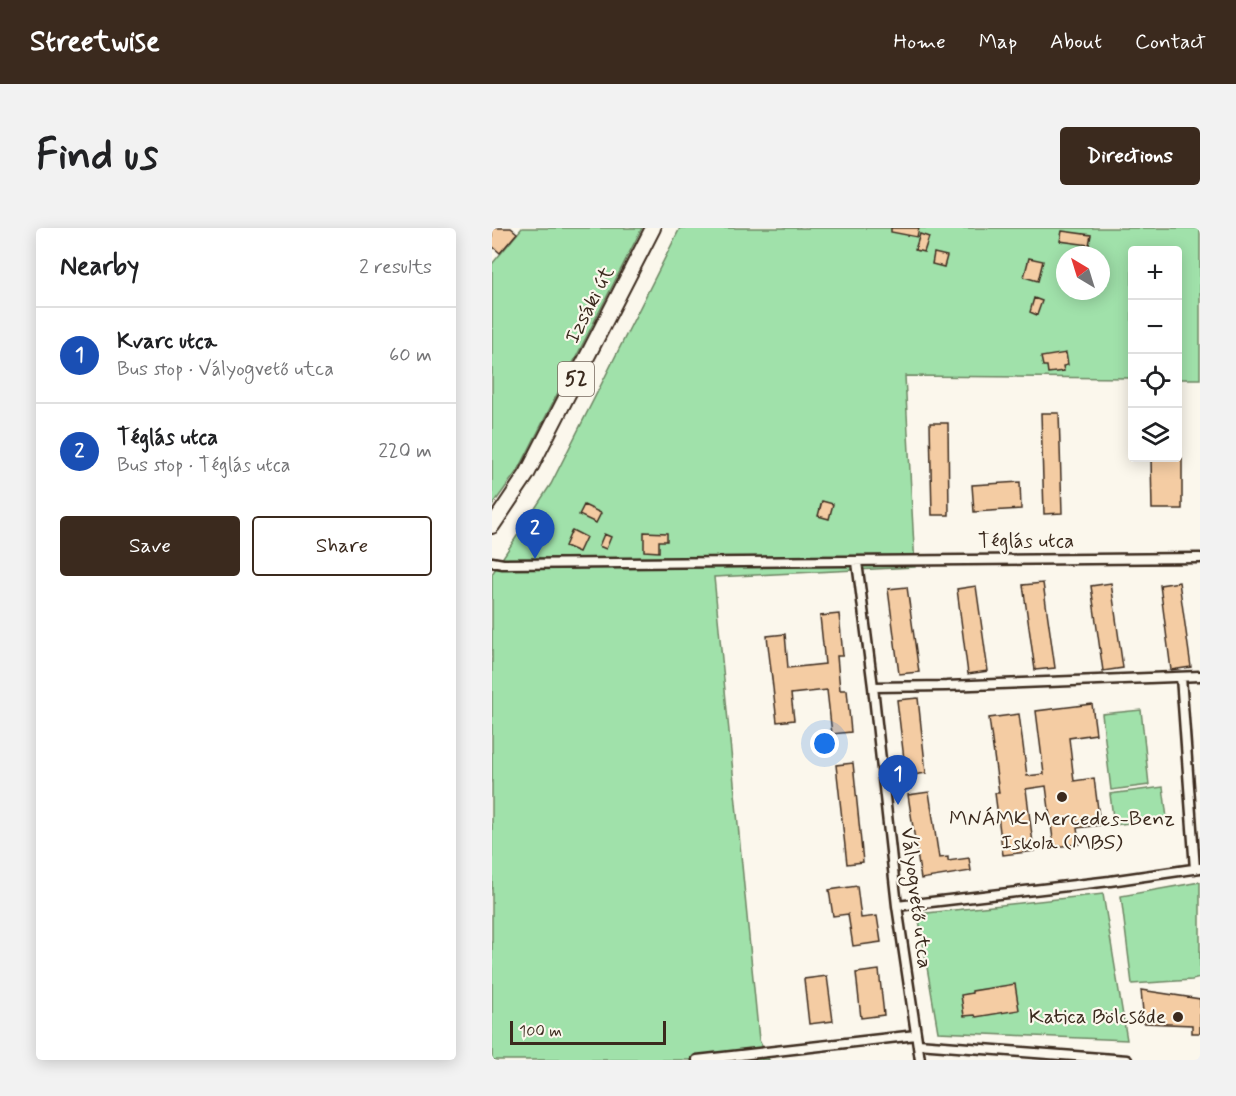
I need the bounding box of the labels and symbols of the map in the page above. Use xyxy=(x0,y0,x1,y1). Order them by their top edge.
north arrow xyxy=(1056,246,1110,300)
street label: Izsáki út xyxy=(559,261,622,348)
road number: 52 xyxy=(558,362,594,396)
pin: 2 xyxy=(516,510,555,559)
street label: Téglás utca xyxy=(978,527,1074,555)
your location xyxy=(810,729,839,758)
pin: 1 xyxy=(878,756,918,805)
marker: MNÁMK Mercedes-Benz Iskola (MBS) xyxy=(1055,790,1069,804)
place label: MNÁMK Mercedes-Benz Iskola (MBS) xyxy=(949,805,1175,857)
street label: Vályogvető utca xyxy=(892,826,939,970)
place label: Katica Bölcsőde xyxy=(1029,1003,1166,1031)
marker: Katica Bölcsőde xyxy=(1171,1010,1185,1024)
scale bar xyxy=(510,1018,666,1046)

